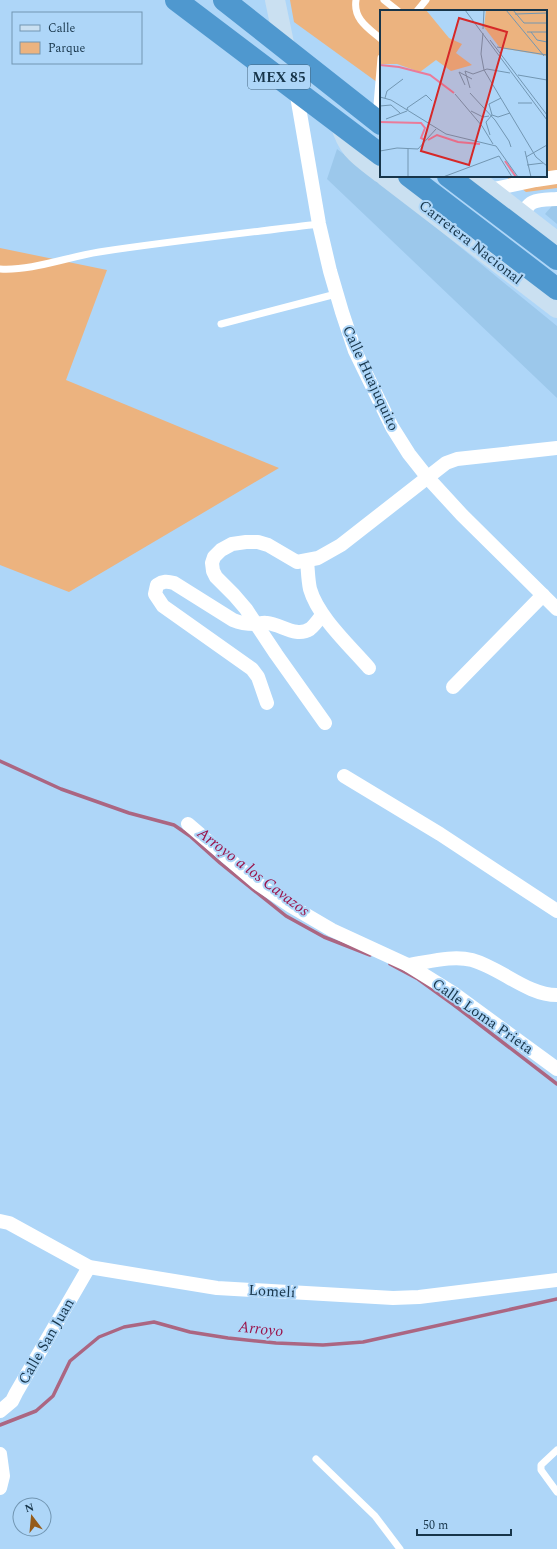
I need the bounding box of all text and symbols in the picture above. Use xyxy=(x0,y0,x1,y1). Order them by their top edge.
inset map xyxy=(380,10,547,177)
legend xyxy=(12,12,142,64)
text: Calle xyxy=(48,19,76,38)
text: Parque xyxy=(48,39,85,58)
road number: MEX 85 xyxy=(248,65,310,89)
street label: Carretera Nacional xyxy=(414,194,528,290)
street label: Calle Huajuquito xyxy=(336,322,405,435)
water label: Arroyo a los Cavazos xyxy=(191,821,315,922)
street label: Calle Loma Prieta xyxy=(427,973,539,1060)
street label: Lomelí xyxy=(248,1279,297,1304)
street label: Calle San Juan xyxy=(12,1294,81,1389)
water label: Arroyo xyxy=(236,1315,285,1343)
north arrow xyxy=(12,1497,52,1537)
text: N xyxy=(23,1498,36,1517)
scale bar xyxy=(417,1511,511,1537)
text: 50 m xyxy=(423,1516,448,1535)

